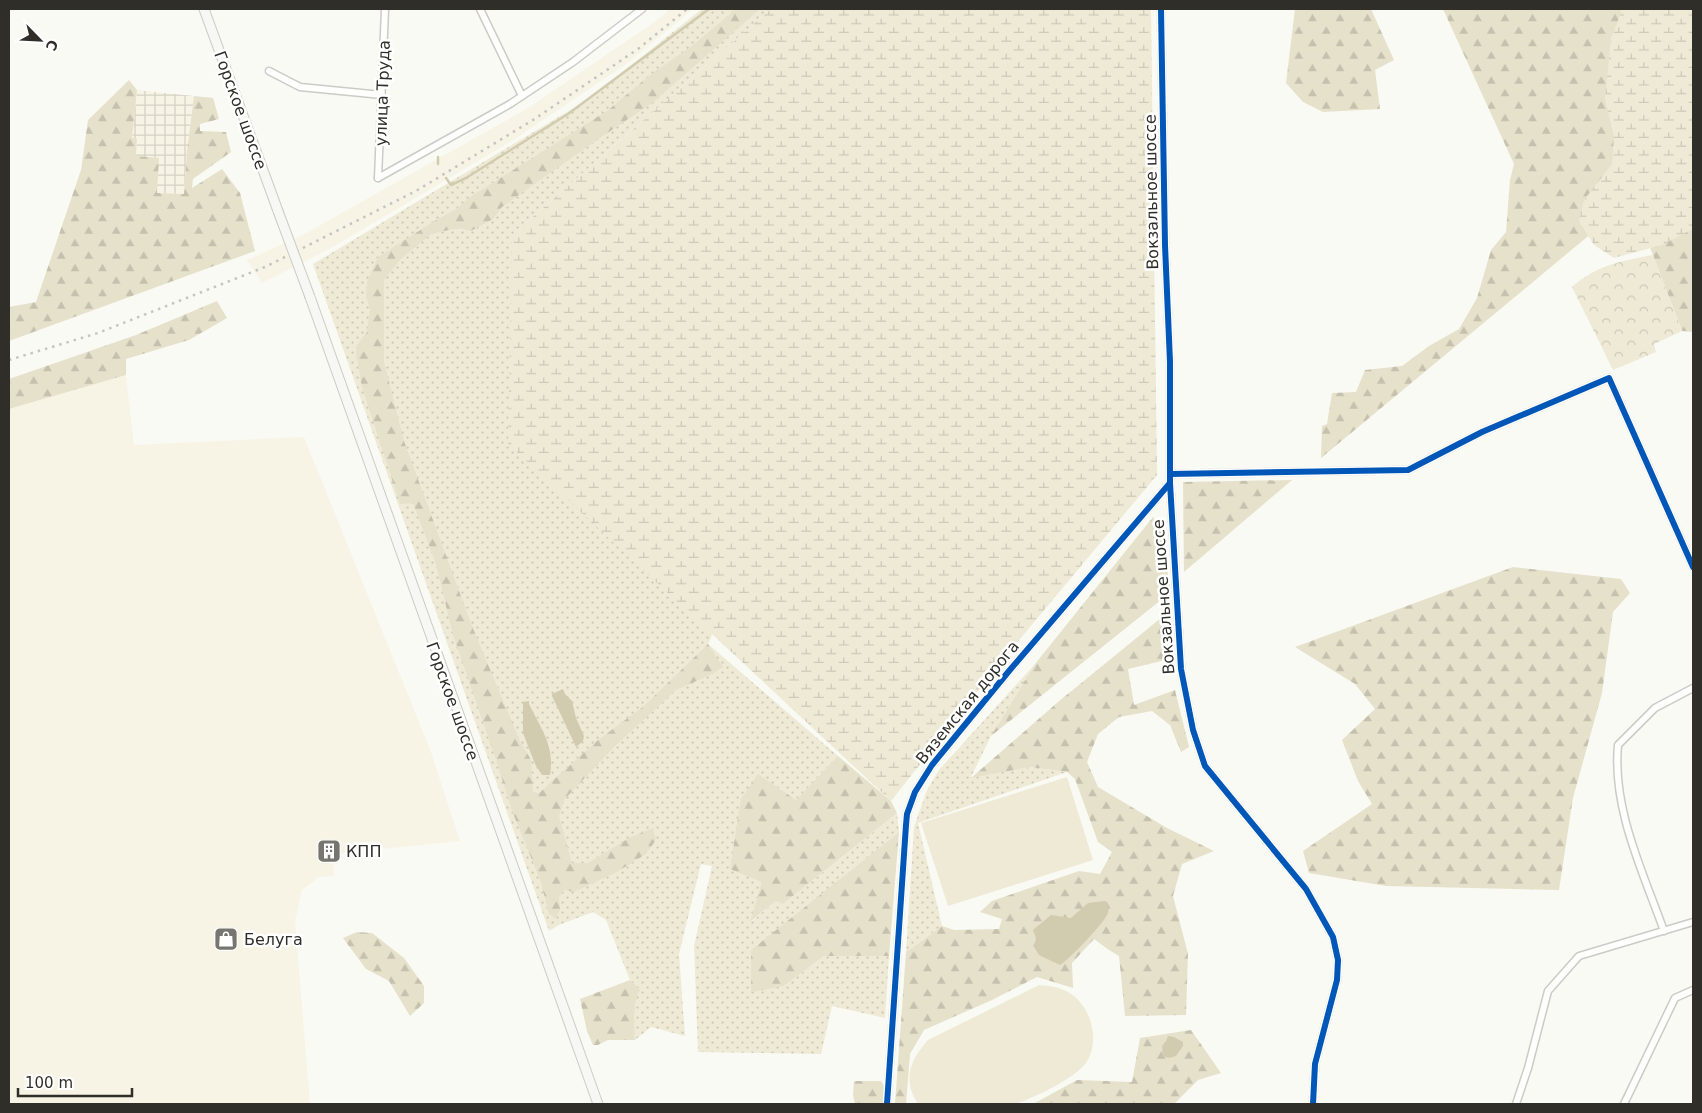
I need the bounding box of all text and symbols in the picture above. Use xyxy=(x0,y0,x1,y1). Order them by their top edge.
north arrow xyxy=(15,15,65,65)
text: С xyxy=(42,37,61,53)
street label: улица Труда xyxy=(371,40,394,146)
street label: Горское шоссе xyxy=(210,48,271,172)
street label: Вокзальное шоссе xyxy=(1141,114,1162,270)
street label: Вокзальное шоссе xyxy=(1149,519,1178,675)
street label: Вяземская дорога xyxy=(912,637,1023,768)
street label: Горское шоссе xyxy=(422,639,483,763)
building icon: КПП xyxy=(316,838,342,864)
place label: КПП xyxy=(346,842,381,861)
shop icon: Белуга xyxy=(213,926,239,952)
place label: Белуга xyxy=(244,930,303,949)
scale bar xyxy=(18,1066,131,1098)
text: 100 m xyxy=(25,1074,73,1092)

